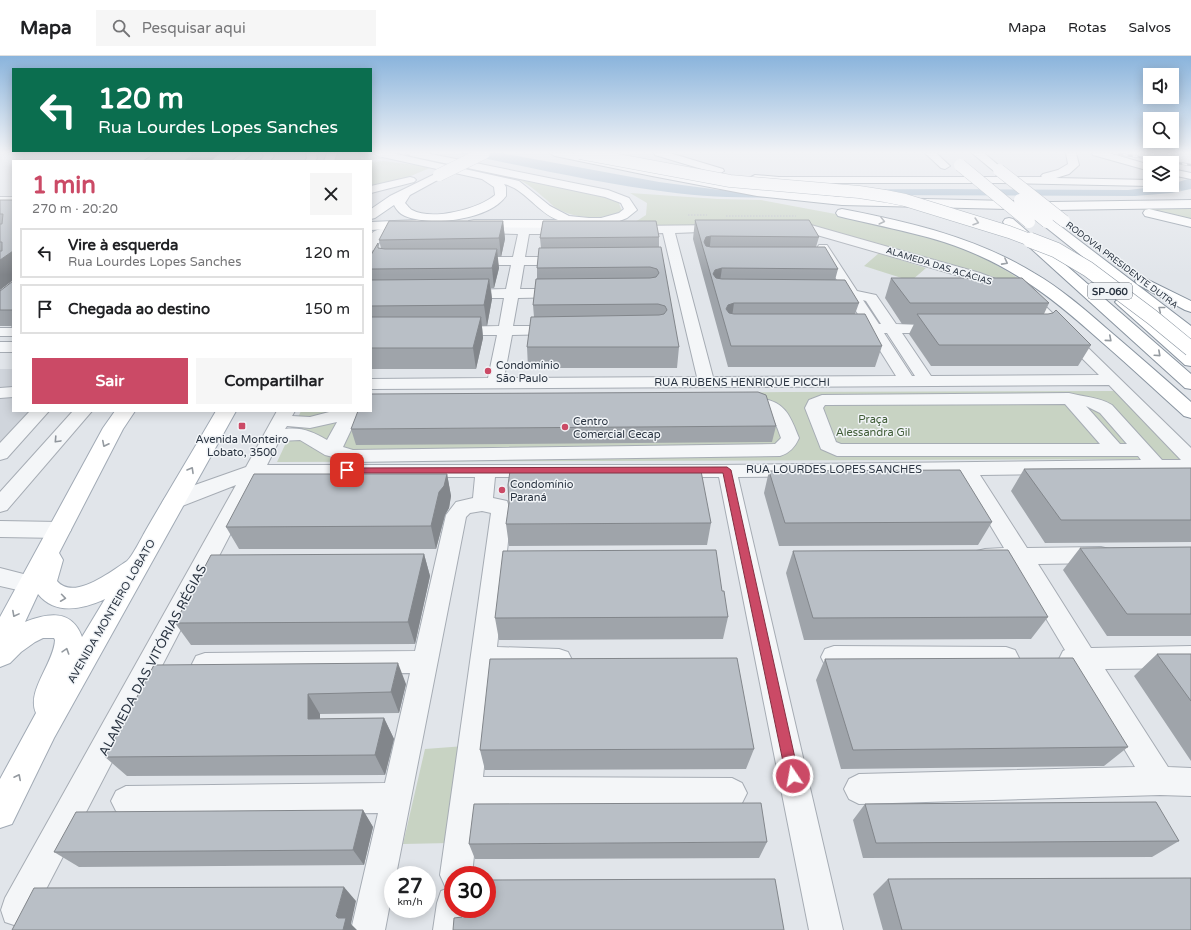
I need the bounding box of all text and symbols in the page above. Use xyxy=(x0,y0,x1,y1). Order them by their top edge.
search box xyxy=(96,10,376,46)
text: Mapa xyxy=(20,17,72,39)
icon: search xyxy=(110,17,132,39)
text: Pesquisar aqui xyxy=(142,19,246,37)
text: Mapa xyxy=(1008,19,1046,36)
text: Rotas xyxy=(1068,19,1106,36)
text: Salvos xyxy=(1128,19,1171,36)
map controls xyxy=(1143,68,1179,192)
button: sound xyxy=(1143,68,1179,104)
text: 120 m xyxy=(98,82,184,116)
icon: left xyxy=(32,84,84,136)
button: search xyxy=(1143,112,1179,148)
text: Rua Lourdes Lopes Sanches xyxy=(98,116,338,138)
button: layers xyxy=(1143,156,1179,192)
text: 1 min xyxy=(32,171,96,200)
button: close xyxy=(310,173,352,215)
text: 270 m · 20:20 xyxy=(32,201,118,217)
one-way arrow xyxy=(878,216,885,225)
one-way arrow xyxy=(972,217,979,226)
street label: RODOVIA PRESIDENTE DUTRA xyxy=(1064,220,1180,311)
text: Vire à esquerda xyxy=(68,236,178,254)
icon: left xyxy=(34,242,56,264)
text: 120 m xyxy=(304,244,350,262)
street label: ALAMEDA DAS ACÁCIAS xyxy=(885,244,994,288)
text: Rua Lourdes Lopes Sanches xyxy=(68,254,241,270)
one-way arrow xyxy=(1001,257,1008,265)
road number: SP-060 xyxy=(1088,283,1132,299)
icon: arrive xyxy=(34,298,56,320)
text: Chegada ao destino xyxy=(68,300,210,318)
text: 150 m xyxy=(304,300,350,318)
one-way arrow xyxy=(1158,307,1165,314)
one-way arrow xyxy=(1104,335,1112,342)
one-way arrow xyxy=(1153,350,1160,357)
button: Sair xyxy=(32,358,188,404)
button: Compartilhar xyxy=(196,358,352,404)
place label: Condomínio São Paulo xyxy=(496,359,560,385)
marker: Condomínio São Paulo xyxy=(483,366,493,376)
street label: RUA RUBENS HENRIQUE PICCHI xyxy=(654,376,830,389)
park label: Praça Alessandra Gil xyxy=(836,413,910,439)
place label: Centro Comercial Cecap xyxy=(573,415,661,441)
marker: Avenida Monteiro Lobato, 3500 xyxy=(237,421,247,431)
marker: Centro Comercial Cecap xyxy=(560,422,570,432)
place label: Avenida Monteiro Lobato, 3500 xyxy=(196,433,289,459)
one-way arrow xyxy=(54,435,61,443)
one-way arrow xyxy=(102,440,109,447)
pin xyxy=(330,453,364,487)
icon: arrive xyxy=(336,459,358,481)
street label: RUA LOURDES LOPES SANCHES xyxy=(746,463,922,476)
one-way arrow xyxy=(187,466,194,474)
place label: Condomínio Paraná xyxy=(510,478,574,504)
marker: Condomínio Paraná xyxy=(497,485,507,495)
street label: AVENIDA MONTEIRO LOBATO xyxy=(65,537,158,686)
street label: ALAMEDA DAS VITÓRIAS RÉGIAS xyxy=(95,562,210,759)
one-way arrow xyxy=(59,593,66,602)
one-way arrow xyxy=(13,610,20,617)
one-way arrow xyxy=(62,647,70,654)
position arrow xyxy=(772,755,814,797)
one-way arrow xyxy=(13,774,21,781)
speed limit sign: 30 xyxy=(444,866,496,918)
text: 27 xyxy=(397,875,423,899)
text: km/h xyxy=(397,896,423,908)

